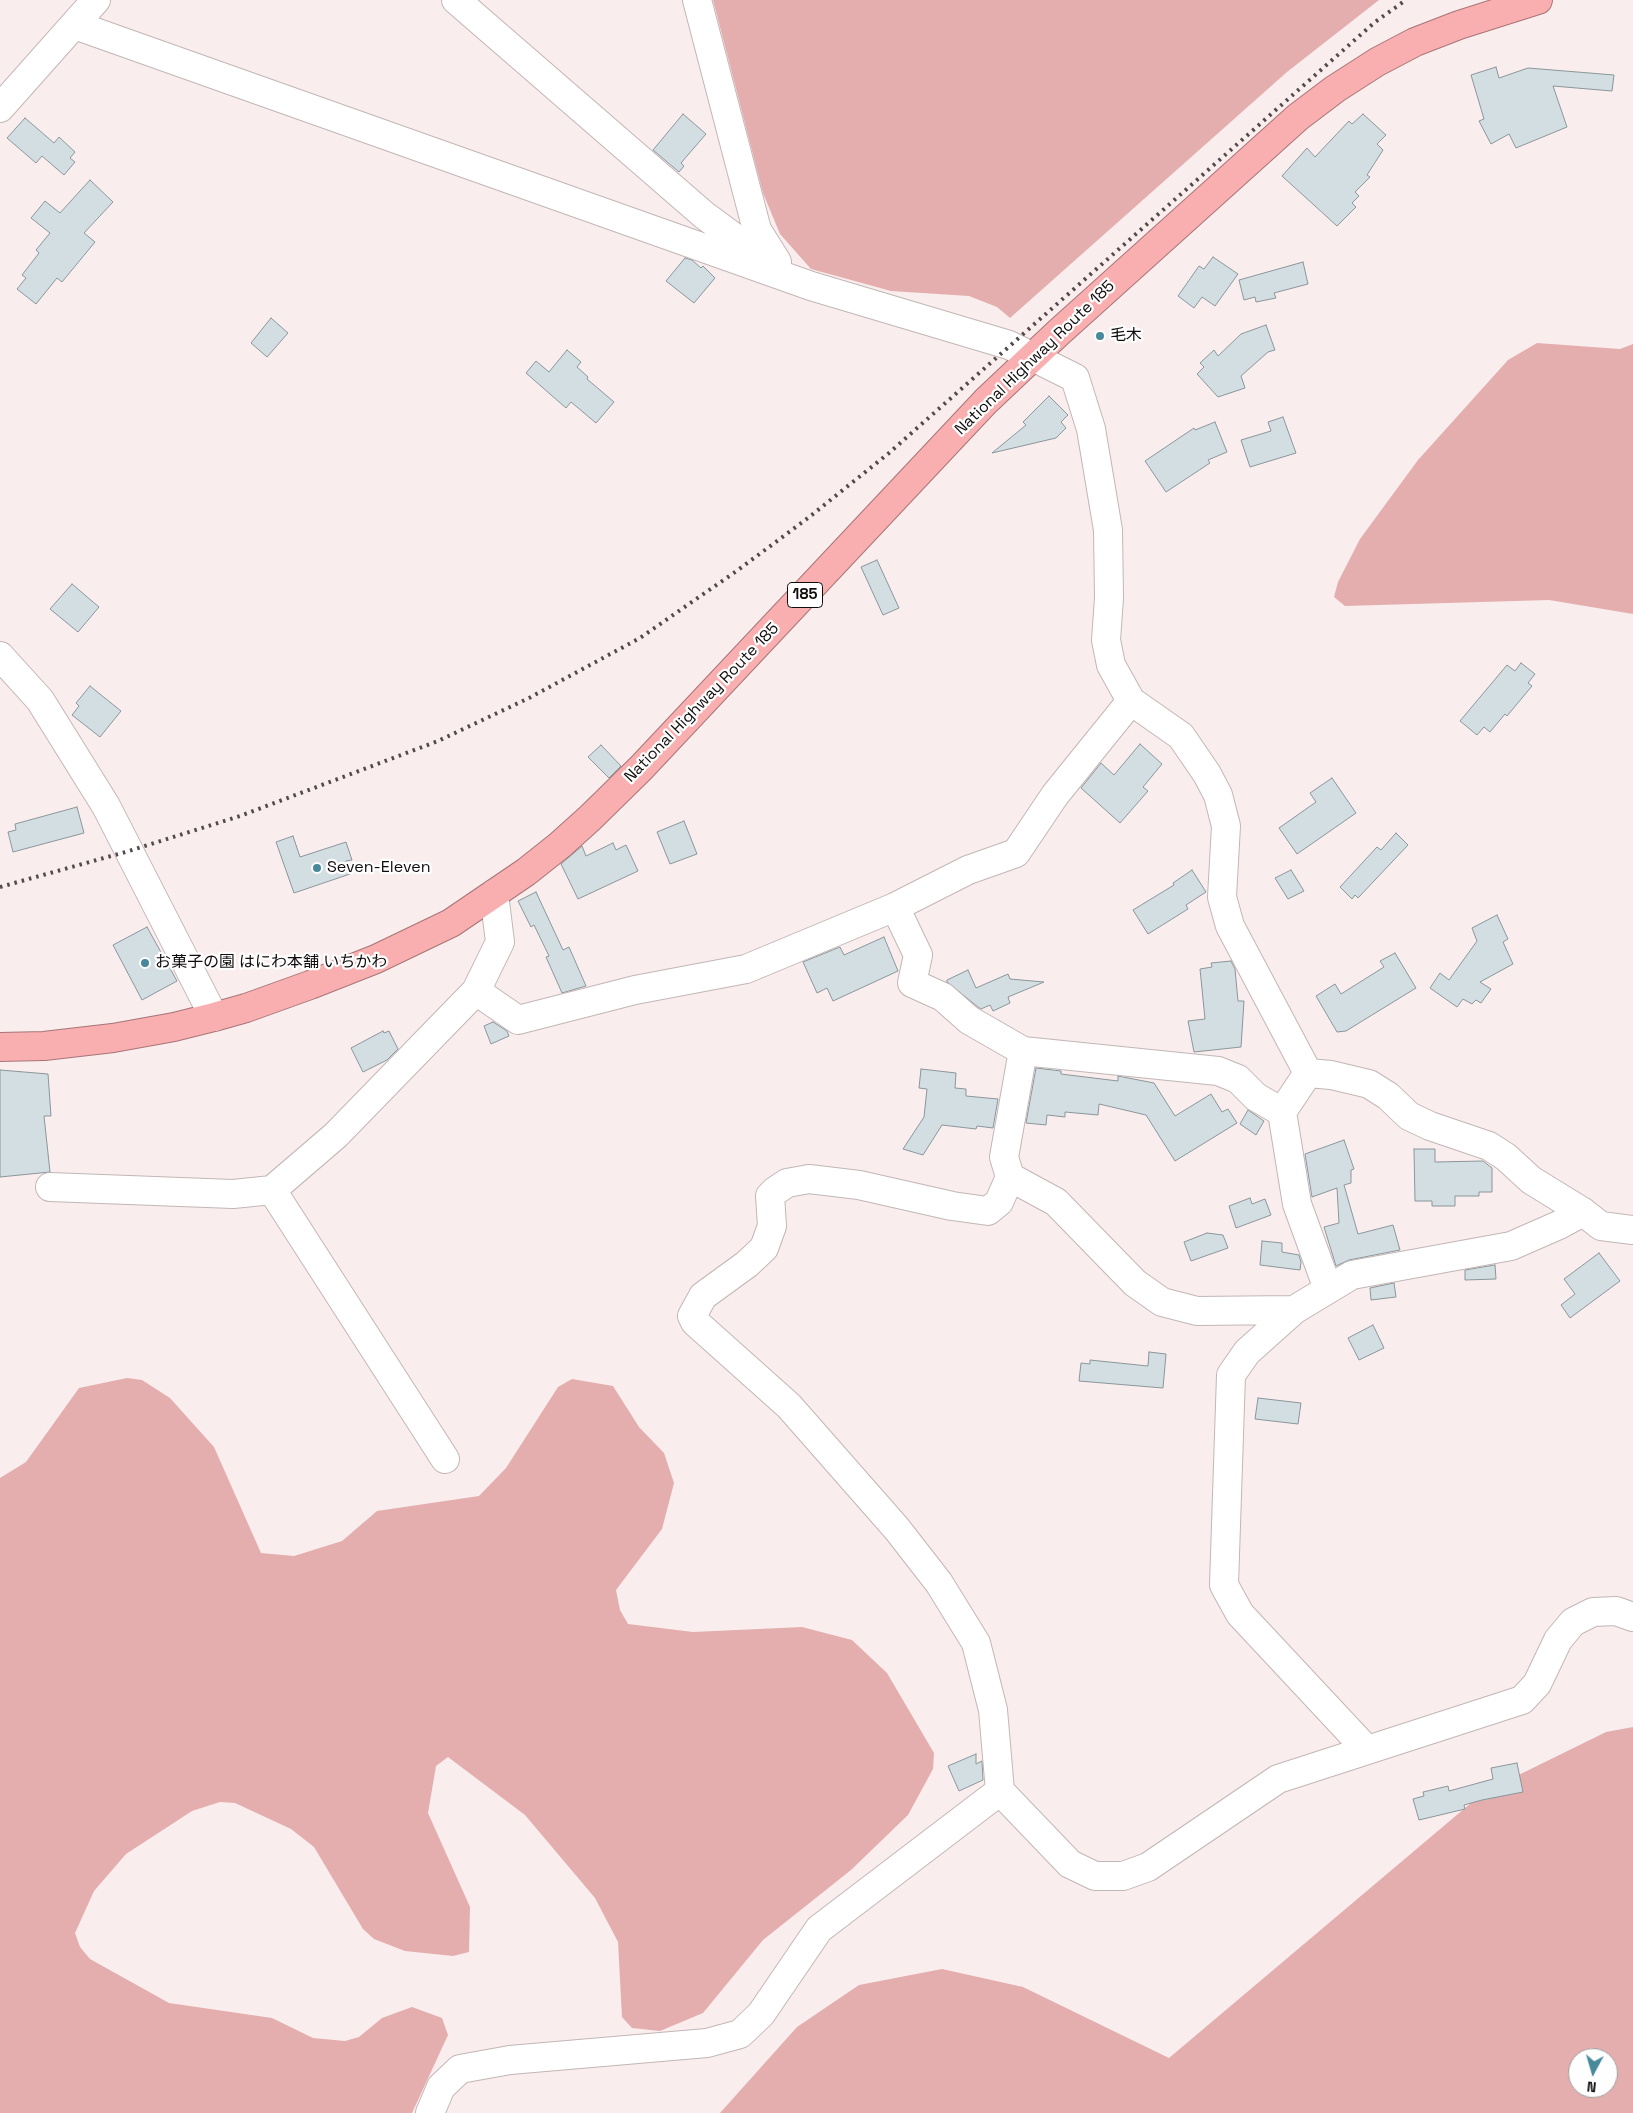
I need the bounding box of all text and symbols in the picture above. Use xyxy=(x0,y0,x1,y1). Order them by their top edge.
street label: National Highway Route 185 xyxy=(951,277,1119,439)
place label: 毛木 xyxy=(1110,326,1142,346)
marker: 毛木 xyxy=(1094,330,1106,342)
road number: 185 xyxy=(788,582,822,608)
street label: National Highway Route 185 xyxy=(621,619,783,787)
place label: Seven-Eleven xyxy=(327,858,430,878)
marker: Seven-Eleven xyxy=(311,862,323,874)
place label: お菓子の園 はにわ本舗 いちかわ xyxy=(155,953,387,973)
marker: お菓子の園 はにわ本舗 いちかわ xyxy=(139,957,151,969)
north arrow xyxy=(1568,2048,1618,2098)
text: N xyxy=(1586,2077,1597,2096)

